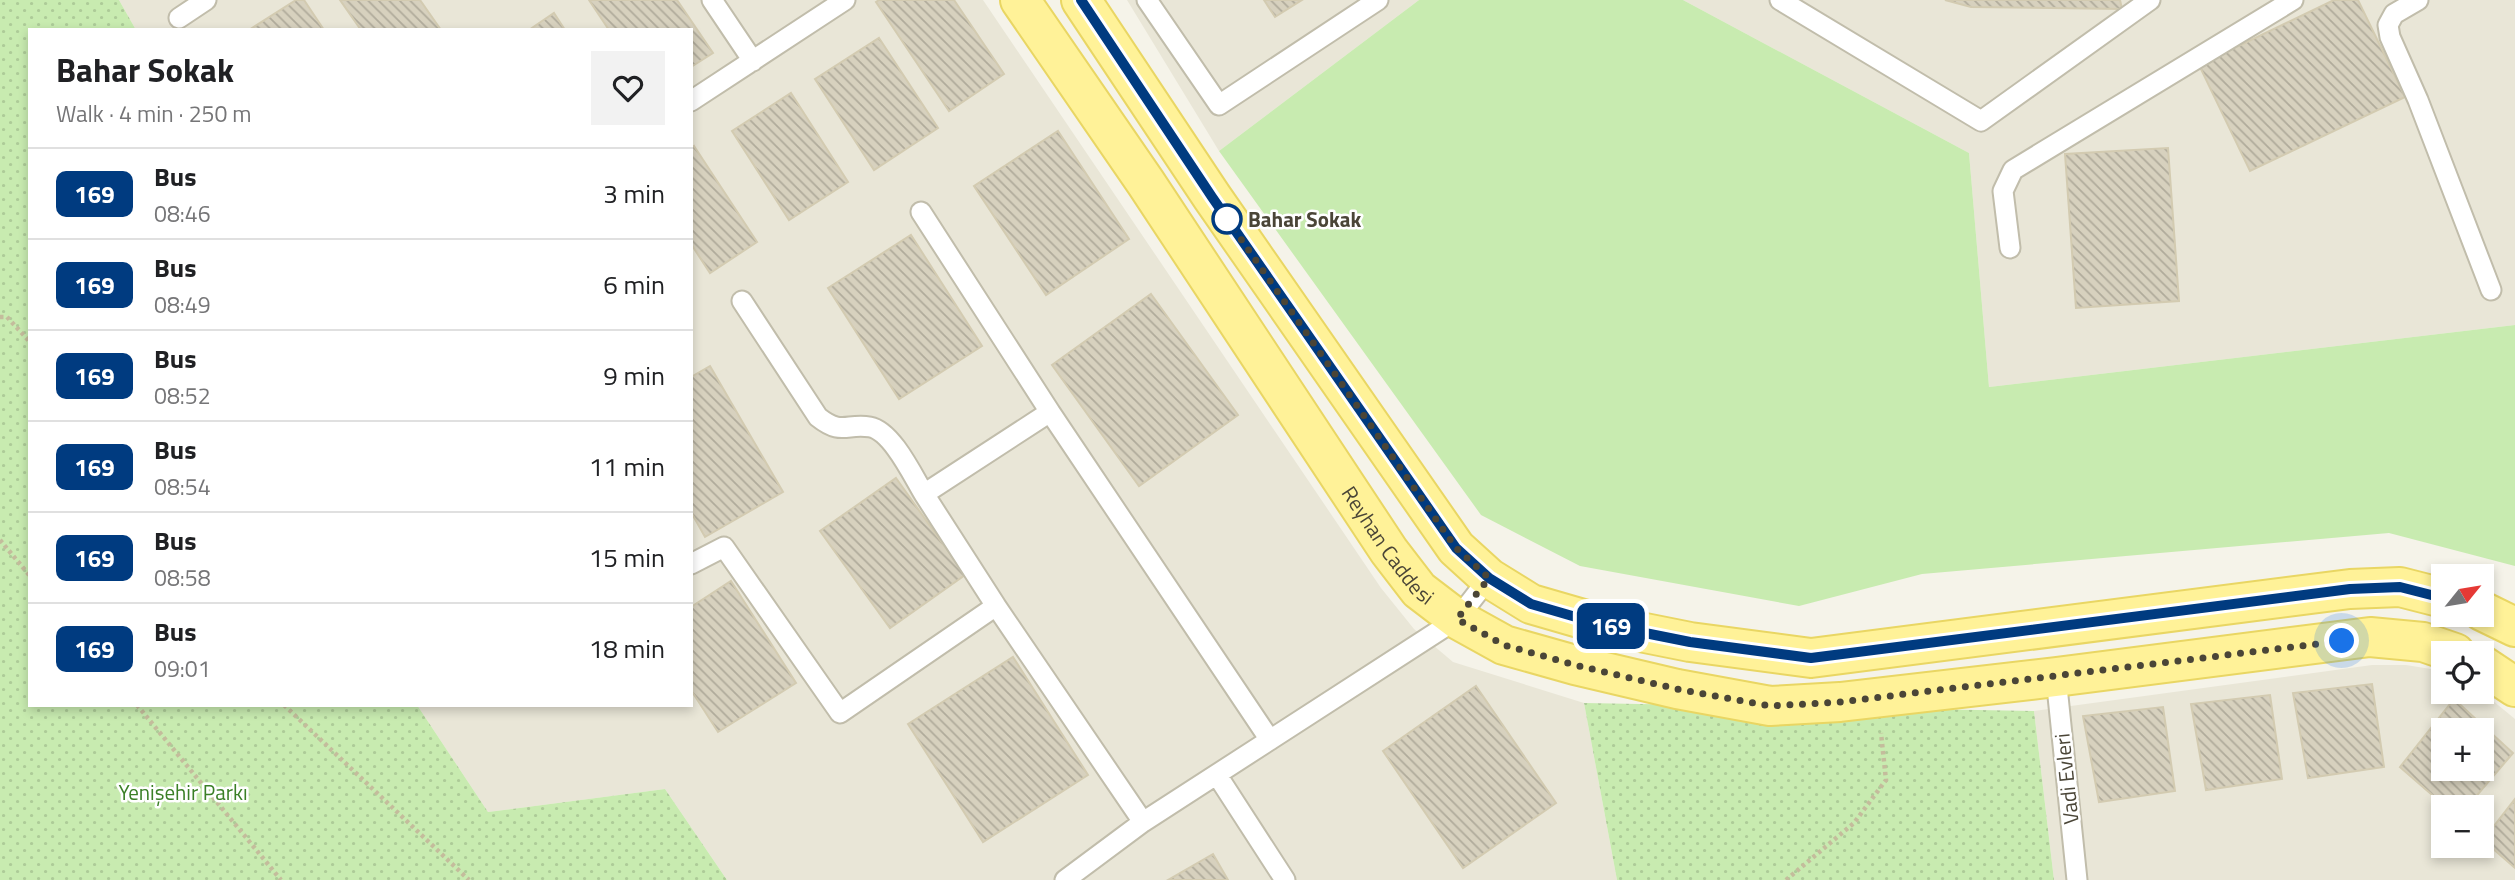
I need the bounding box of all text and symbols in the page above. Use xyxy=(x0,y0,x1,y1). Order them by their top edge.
text: Bahar Sokak xyxy=(56,45,234,95)
button: heart xyxy=(591,51,665,125)
text: Walk · 4 min · 250 m xyxy=(56,96,252,131)
text: Bus xyxy=(154,157,196,196)
text: 3 min xyxy=(603,174,665,213)
text: 169 xyxy=(74,176,115,212)
text: 08:46 xyxy=(154,196,211,231)
place label: Bahar Sokak xyxy=(1248,203,1361,235)
marker: Bahar Sokak xyxy=(1212,204,1242,234)
text: Bus xyxy=(154,248,196,287)
text: 6 min xyxy=(603,265,665,304)
text: 169 xyxy=(74,267,115,303)
text: 08:49 xyxy=(154,287,211,322)
text: Bus xyxy=(154,339,196,378)
text: 9 min xyxy=(603,356,665,395)
text: 169 xyxy=(74,358,115,394)
text: 08:52 xyxy=(154,378,211,413)
text: Bus xyxy=(154,430,196,469)
text: 11 min xyxy=(589,447,665,486)
text: 169 xyxy=(74,449,115,485)
text: 08:54 xyxy=(154,469,211,504)
street label: Reyhan Caddesi xyxy=(1334,479,1441,612)
text: Bus xyxy=(154,521,196,560)
text: 15 min xyxy=(589,538,665,577)
text: 169 xyxy=(74,540,115,576)
text: 08:58 xyxy=(154,560,211,595)
north arrow xyxy=(2431,564,2494,626)
map controls xyxy=(2431,564,2494,858)
line badge: 169 xyxy=(1571,603,1651,649)
text: 169 xyxy=(1591,608,1631,644)
text: Bus xyxy=(154,612,196,651)
your location xyxy=(2324,623,2359,658)
text: 18 min xyxy=(589,629,665,668)
text: 169 xyxy=(74,631,115,667)
button: locate xyxy=(2431,641,2494,704)
text: 09:01 xyxy=(154,651,211,686)
button: + xyxy=(2431,718,2494,781)
street label: Vadi Evleri xyxy=(2045,732,2087,826)
park label: Yenişehir Parkı xyxy=(118,776,248,808)
button: − xyxy=(2431,795,2494,858)

